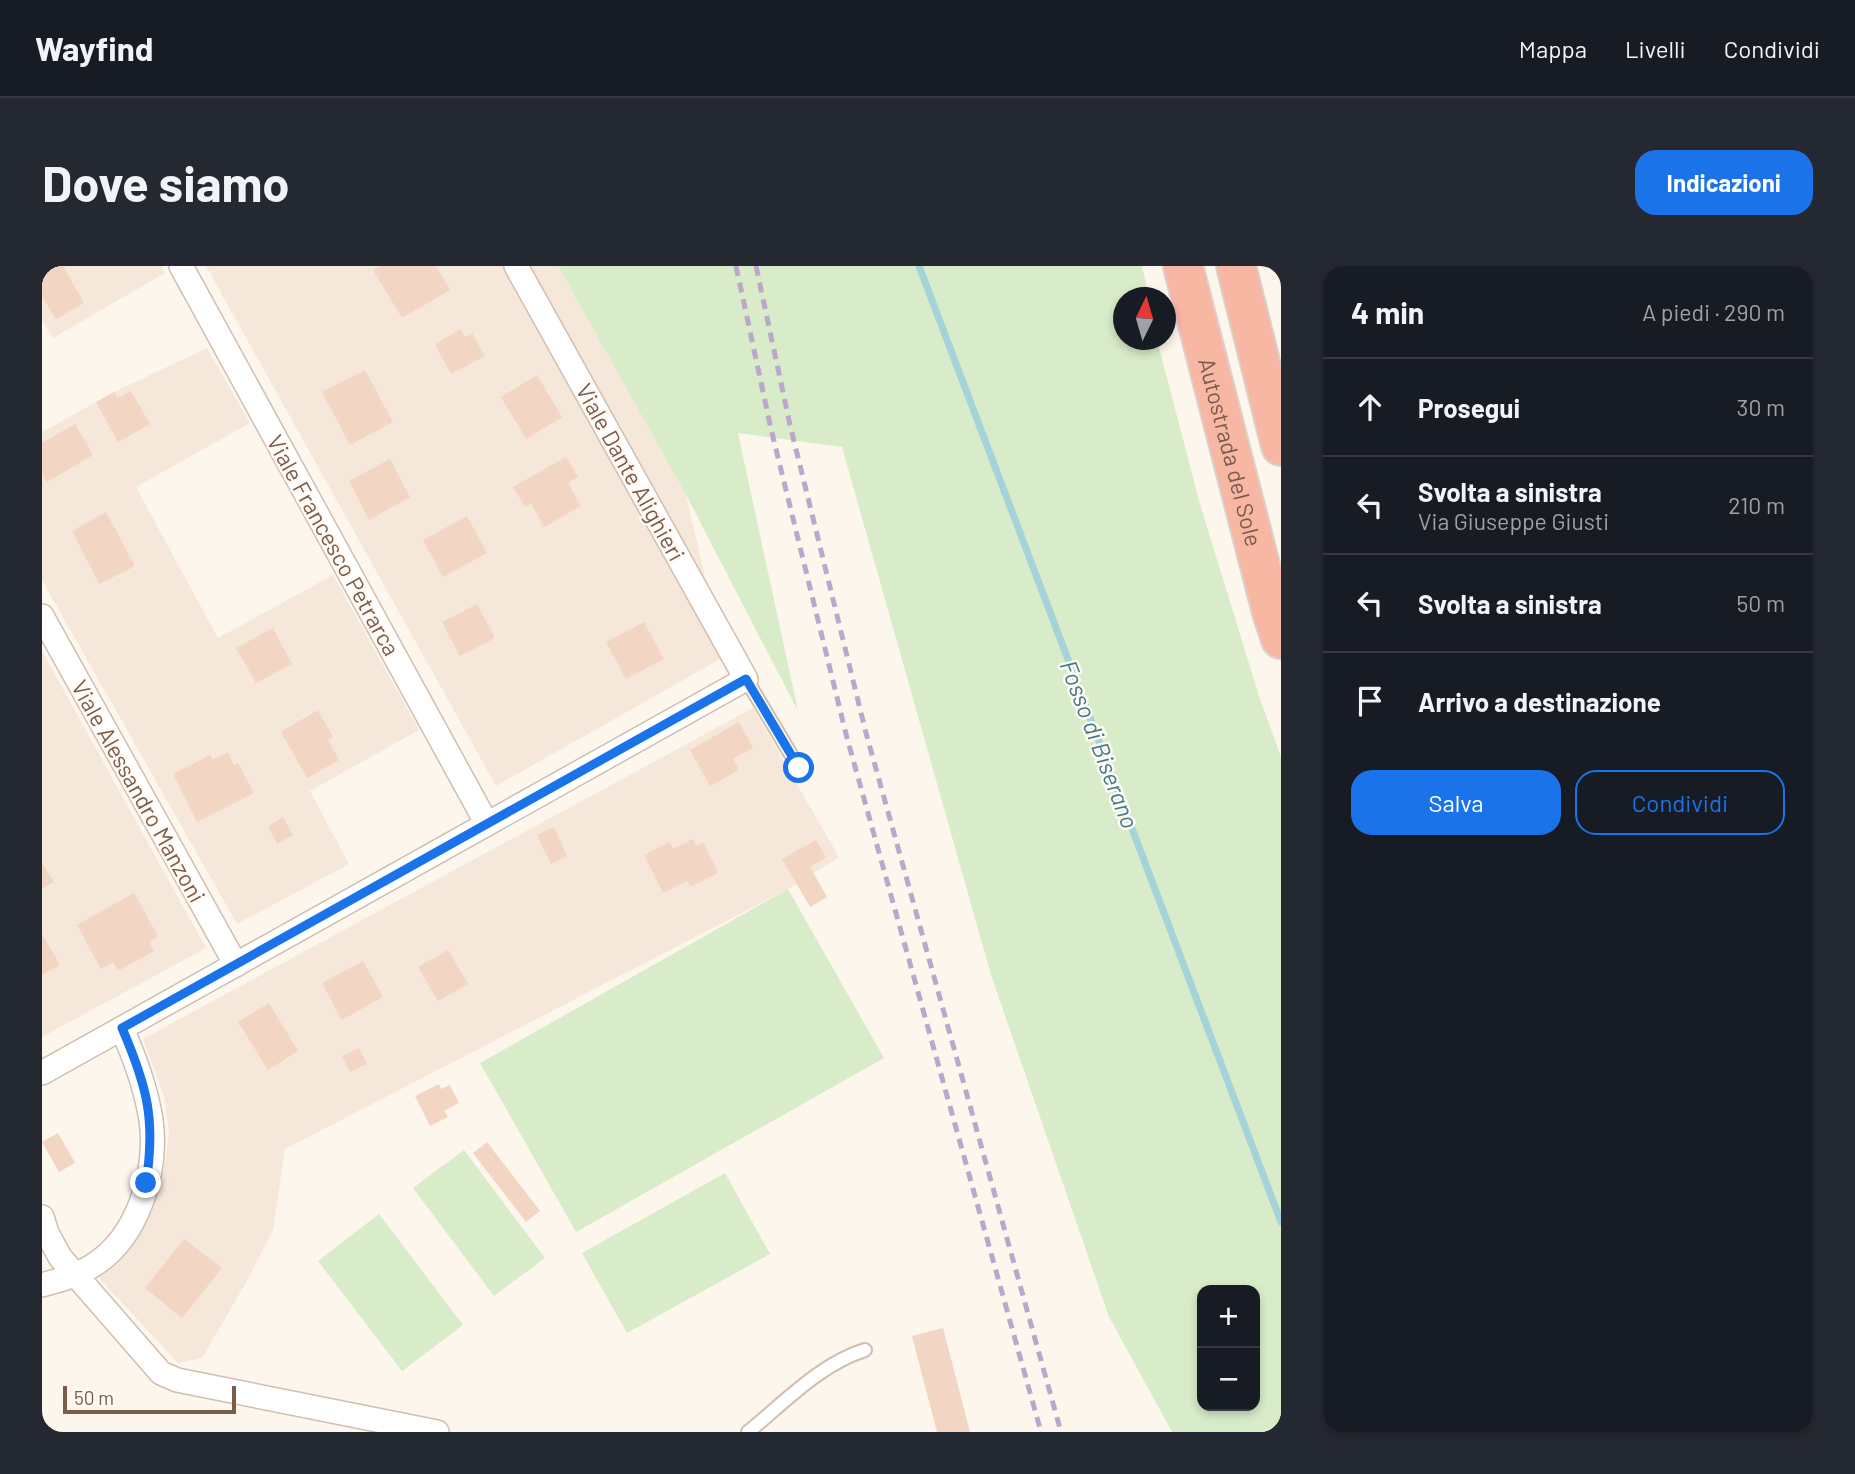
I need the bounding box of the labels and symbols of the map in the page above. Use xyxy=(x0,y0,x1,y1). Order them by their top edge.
north arrow xyxy=(1113,287,1176,350)
street label: Autostrada del Sole xyxy=(1193,355,1269,549)
street label: Viale Dante Alighieri xyxy=(571,378,691,566)
street label: Viale Francesco Petrarca xyxy=(262,430,406,660)
water label: Fosso di Biserano xyxy=(1055,656,1145,832)
street label: Viale Alessandro Manzoni xyxy=(66,675,212,907)
route start xyxy=(783,752,814,783)
route end xyxy=(130,1167,161,1198)
scale bar xyxy=(63,1383,236,1415)

